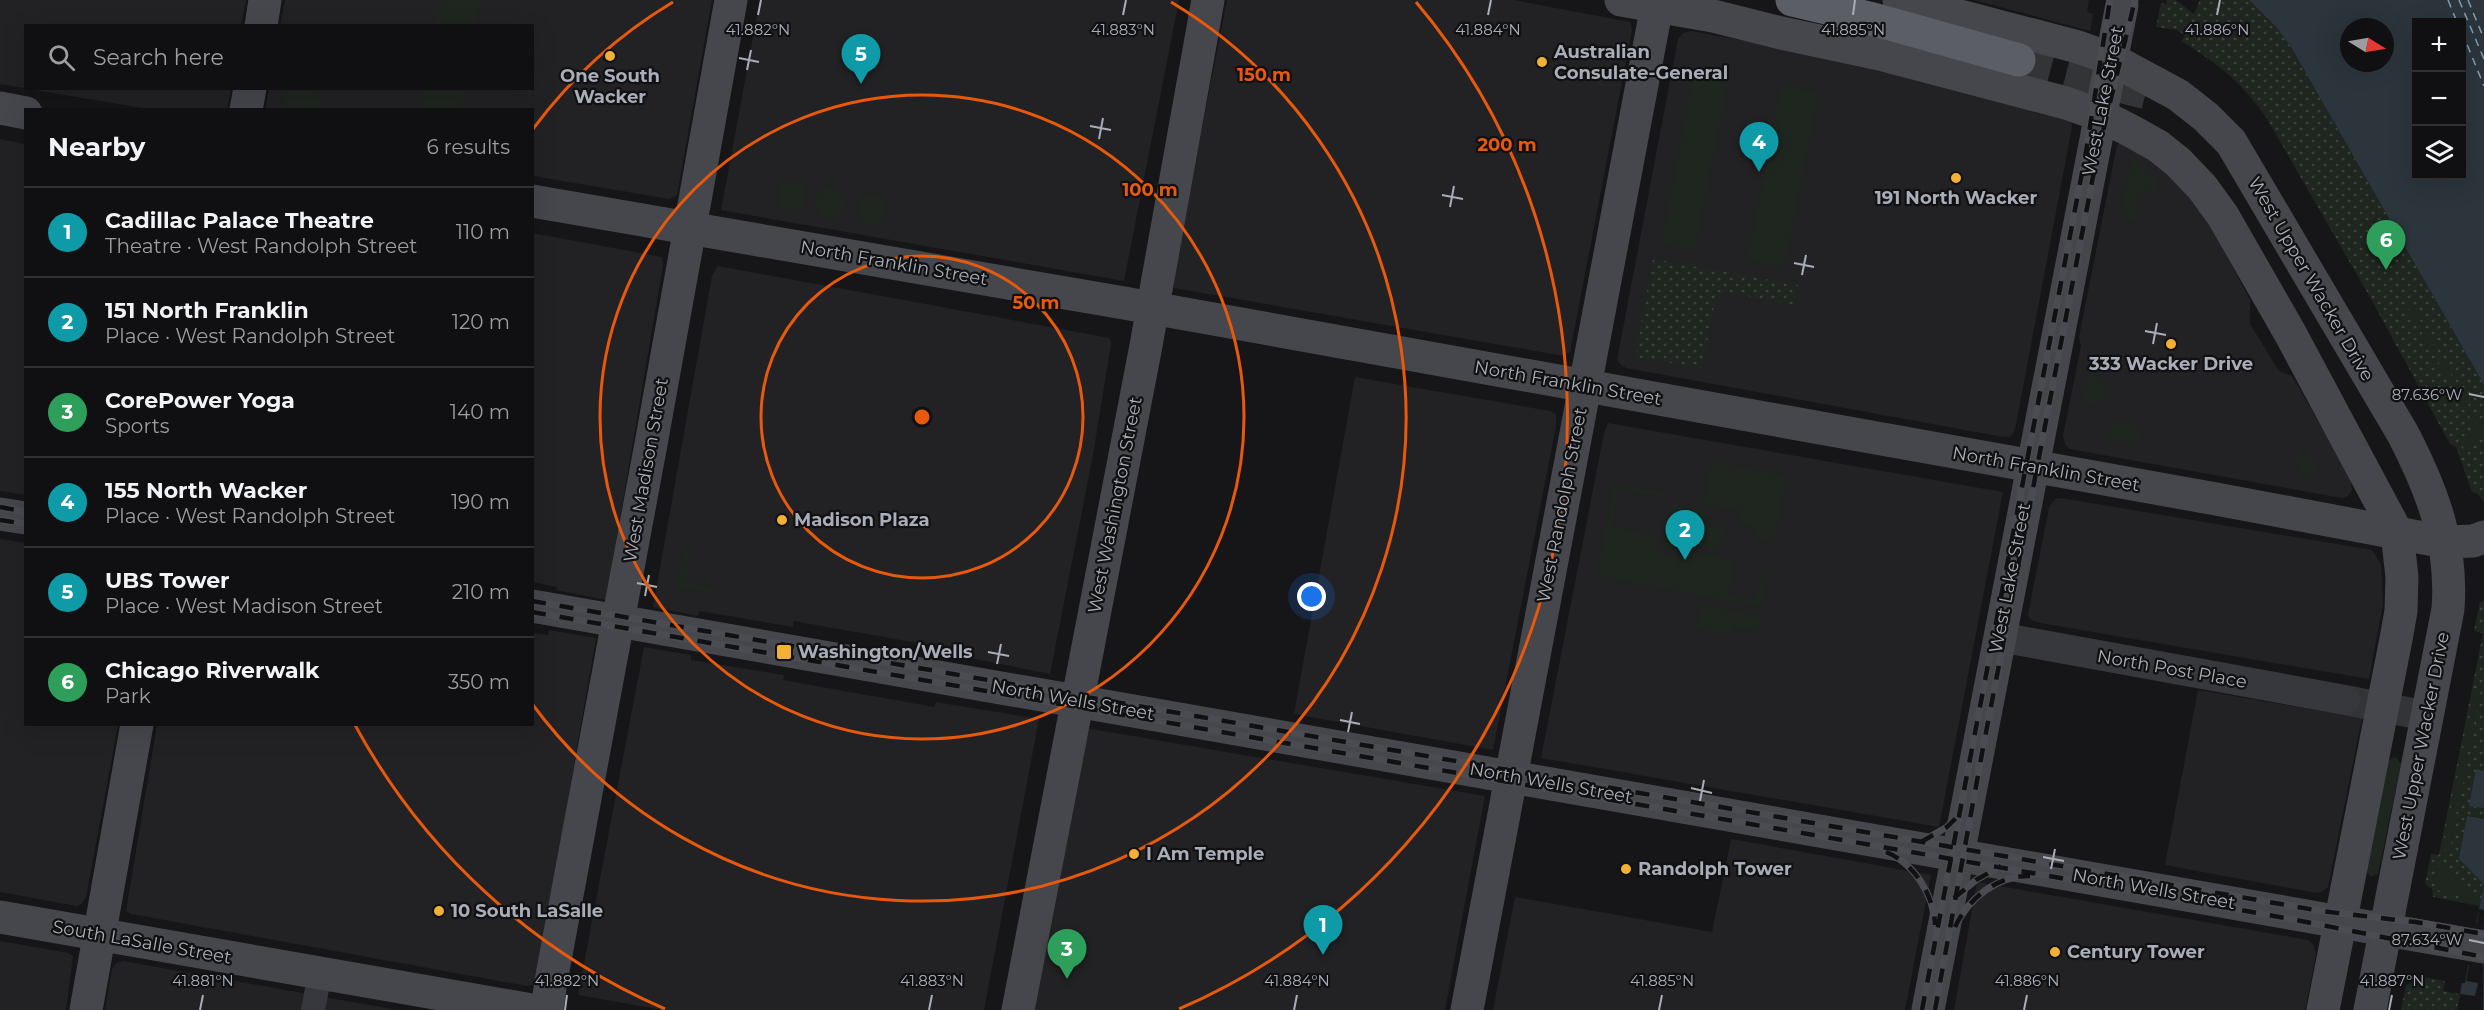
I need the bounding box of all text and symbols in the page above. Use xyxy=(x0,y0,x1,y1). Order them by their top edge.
north arrow xyxy=(2340,18,2394,72)
map controls xyxy=(2412,18,2466,180)
button: + xyxy=(2412,18,2466,72)
text: 41.882°N xyxy=(726,20,790,39)
text: 41.883°N xyxy=(1091,20,1155,39)
text: 41.884°N xyxy=(1455,20,1521,39)
text: 41.885°N xyxy=(1821,20,1885,39)
text: 41.886°N xyxy=(2185,20,2249,39)
search box xyxy=(24,24,534,90)
street label: West Lake Street xyxy=(2078,24,2128,178)
pin: 5 xyxy=(842,34,880,84)
icon: search xyxy=(45,41,78,74)
place label: Australian Consulate-General xyxy=(1553,41,1728,84)
text: Search here xyxy=(93,44,224,71)
marker: One South Wacker xyxy=(603,49,617,63)
marker: Australian Consulate-General xyxy=(1535,55,1549,69)
text: 150 m xyxy=(1237,64,1291,86)
place label: One South Wacker xyxy=(560,65,660,108)
button: − xyxy=(2412,72,2466,126)
pin: 4 xyxy=(1740,122,1778,172)
button: layers xyxy=(2412,126,2466,180)
text: Nearby xyxy=(48,131,145,163)
text: 200 m xyxy=(1477,134,1537,156)
text: 6 results xyxy=(426,135,510,159)
marker: 191 North Wacker xyxy=(1949,171,1963,185)
street label: West Upper Wacker Drive xyxy=(2243,173,2379,385)
text: 100 m xyxy=(1122,179,1178,201)
place label: 191 North Wacker xyxy=(1875,187,2037,209)
text: Cadillac Palace Theatre xyxy=(105,207,374,234)
text: 1 xyxy=(64,220,71,244)
text: 110 m xyxy=(456,220,510,244)
pin: 6 xyxy=(2366,220,2406,270)
text: Theatre · West Randolph Street xyxy=(105,234,417,258)
street label: North Franklin Street xyxy=(799,236,989,290)
text: 50 m xyxy=(1013,292,1059,314)
text: 151 North Franklin xyxy=(105,297,309,324)
text: 2 xyxy=(62,310,73,334)
text: 120 m xyxy=(452,310,510,334)
text: Place · West Randolph Street xyxy=(105,324,396,348)
marker: 333 Wacker Drive xyxy=(2164,337,2178,351)
place label: 333 Wacker Drive xyxy=(2088,353,2253,375)
street label: North Franklin Street xyxy=(1473,356,1663,410)
street label: West Madison Street xyxy=(619,376,673,564)
text: 87.636°W xyxy=(2392,385,2463,404)
text: CorePower Yoga xyxy=(105,387,295,414)
street label: West Washington Street xyxy=(1083,395,1147,615)
text: 3 xyxy=(62,400,73,424)
text: 140 m xyxy=(450,400,510,424)
street label: West Randolph Street xyxy=(1532,406,1592,604)
centre of rings xyxy=(912,407,932,427)
text: Sports xyxy=(105,414,170,438)
street label: North Franklin Street xyxy=(1951,442,2141,496)
text: 155 North Wacker xyxy=(105,477,307,504)
text: 4 xyxy=(61,490,74,514)
text: 190 m xyxy=(451,490,510,514)
street label: West Lake Street xyxy=(1985,501,2035,655)
text: Place · West Randolph Street xyxy=(105,504,396,528)
place label: Madison Plaza xyxy=(794,509,930,531)
pin: 2 xyxy=(1666,510,1704,560)
marker: Madison Plaza xyxy=(775,513,789,527)
text: UBS Tower xyxy=(105,567,230,594)
text: 5 xyxy=(62,580,73,604)
text: 210 m xyxy=(452,580,510,604)
your location xyxy=(1297,582,1326,611)
text: Place · West Madison Street xyxy=(105,594,383,618)
street label: West Upper Wacker Drive xyxy=(2388,630,2454,862)
place label: Washington/Wells xyxy=(798,641,973,663)
marker: Washington/Wells xyxy=(775,643,793,661)
street label: North Post Place xyxy=(2095,645,2249,693)
text: Chicago Riverwalk xyxy=(105,657,320,684)
text: 6 xyxy=(61,670,74,694)
text: 350 m xyxy=(448,670,510,694)
street label: North Wells Street xyxy=(990,675,1156,725)
text: Park xyxy=(105,684,151,708)
street label: North Wells Street xyxy=(1468,758,1634,808)
place label: I Am Temple xyxy=(1146,843,1264,865)
marker: I Am Temple xyxy=(1127,847,1141,861)
place label: Randolph Tower xyxy=(1638,858,1792,880)
marker: Randolph Tower xyxy=(1619,862,1633,876)
street label: North Wells Street xyxy=(2071,864,2237,914)
place label: 10 South LaSalle xyxy=(451,900,603,922)
marker: 10 South LaSalle xyxy=(432,904,446,918)
pin: 1 xyxy=(1304,906,1342,955)
street label: South LaSalle Street xyxy=(51,915,233,969)
pin: 3 xyxy=(1048,930,1086,979)
text: 87.634°W xyxy=(2391,930,2463,949)
place label: Century Tower xyxy=(2067,941,2205,963)
marker: Century Tower xyxy=(2048,945,2062,959)
text: 41.881°N xyxy=(172,971,234,990)
text: 41.882°N xyxy=(535,971,599,990)
text: 41.883°N xyxy=(900,971,964,990)
text: 41.884°N xyxy=(1264,971,1330,990)
text: 41.885°N xyxy=(1630,971,1694,990)
text: 41.886°N xyxy=(1995,971,2059,990)
text: 41.887°N xyxy=(2360,971,2424,990)

